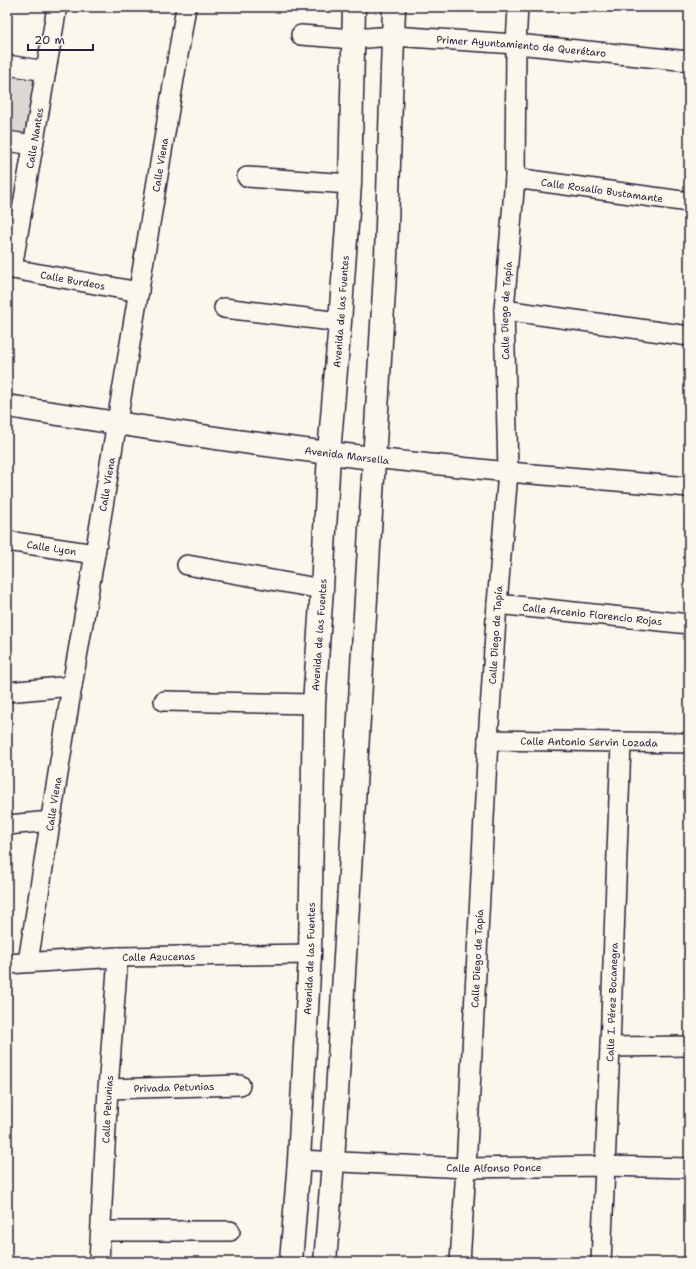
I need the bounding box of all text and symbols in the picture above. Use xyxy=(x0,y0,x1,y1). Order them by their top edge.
scale bar xyxy=(28,26,93,52)
text: 20 m xyxy=(34,32,65,48)
street label: Primer Ayuntamiento de Querétaro xyxy=(436,33,607,60)
street label: Calle Nantes xyxy=(23,107,47,169)
street label: Calle Viena xyxy=(149,136,171,193)
street label: Calle Rosalío Bustamante xyxy=(540,176,664,205)
street label: Avenida de las Fuentes xyxy=(330,255,352,368)
street label: Calle Diego de Tapía xyxy=(498,260,515,360)
street label: Calle Burdeos xyxy=(39,268,106,293)
street label: Avenida Marsella xyxy=(304,444,391,467)
street label: Calle Viena xyxy=(96,456,118,513)
street label: Calle Lyon xyxy=(26,538,77,558)
street label: Avenida de las Fuentes xyxy=(309,578,330,692)
street label: Calle Diego de Tapía xyxy=(486,585,506,685)
street label: Calle Arcenio Florencio Rojas xyxy=(522,601,663,628)
street label: Calle Antonio Servin Lozada xyxy=(520,734,659,750)
street label: Calle Viena xyxy=(43,775,65,832)
street label: Avenida de las Fuentes xyxy=(301,902,318,1015)
street label: Calle Diego de Tapía xyxy=(468,908,486,1008)
street label: Calle I. Pérez Bocanegra xyxy=(603,942,621,1062)
street label: Calle Azucenas xyxy=(122,950,196,964)
street label: Calle Petunias xyxy=(99,1075,116,1144)
street label: Privada Petunias xyxy=(133,1080,215,1095)
street label: Calle Alfonso Ponce xyxy=(446,1161,542,1175)

